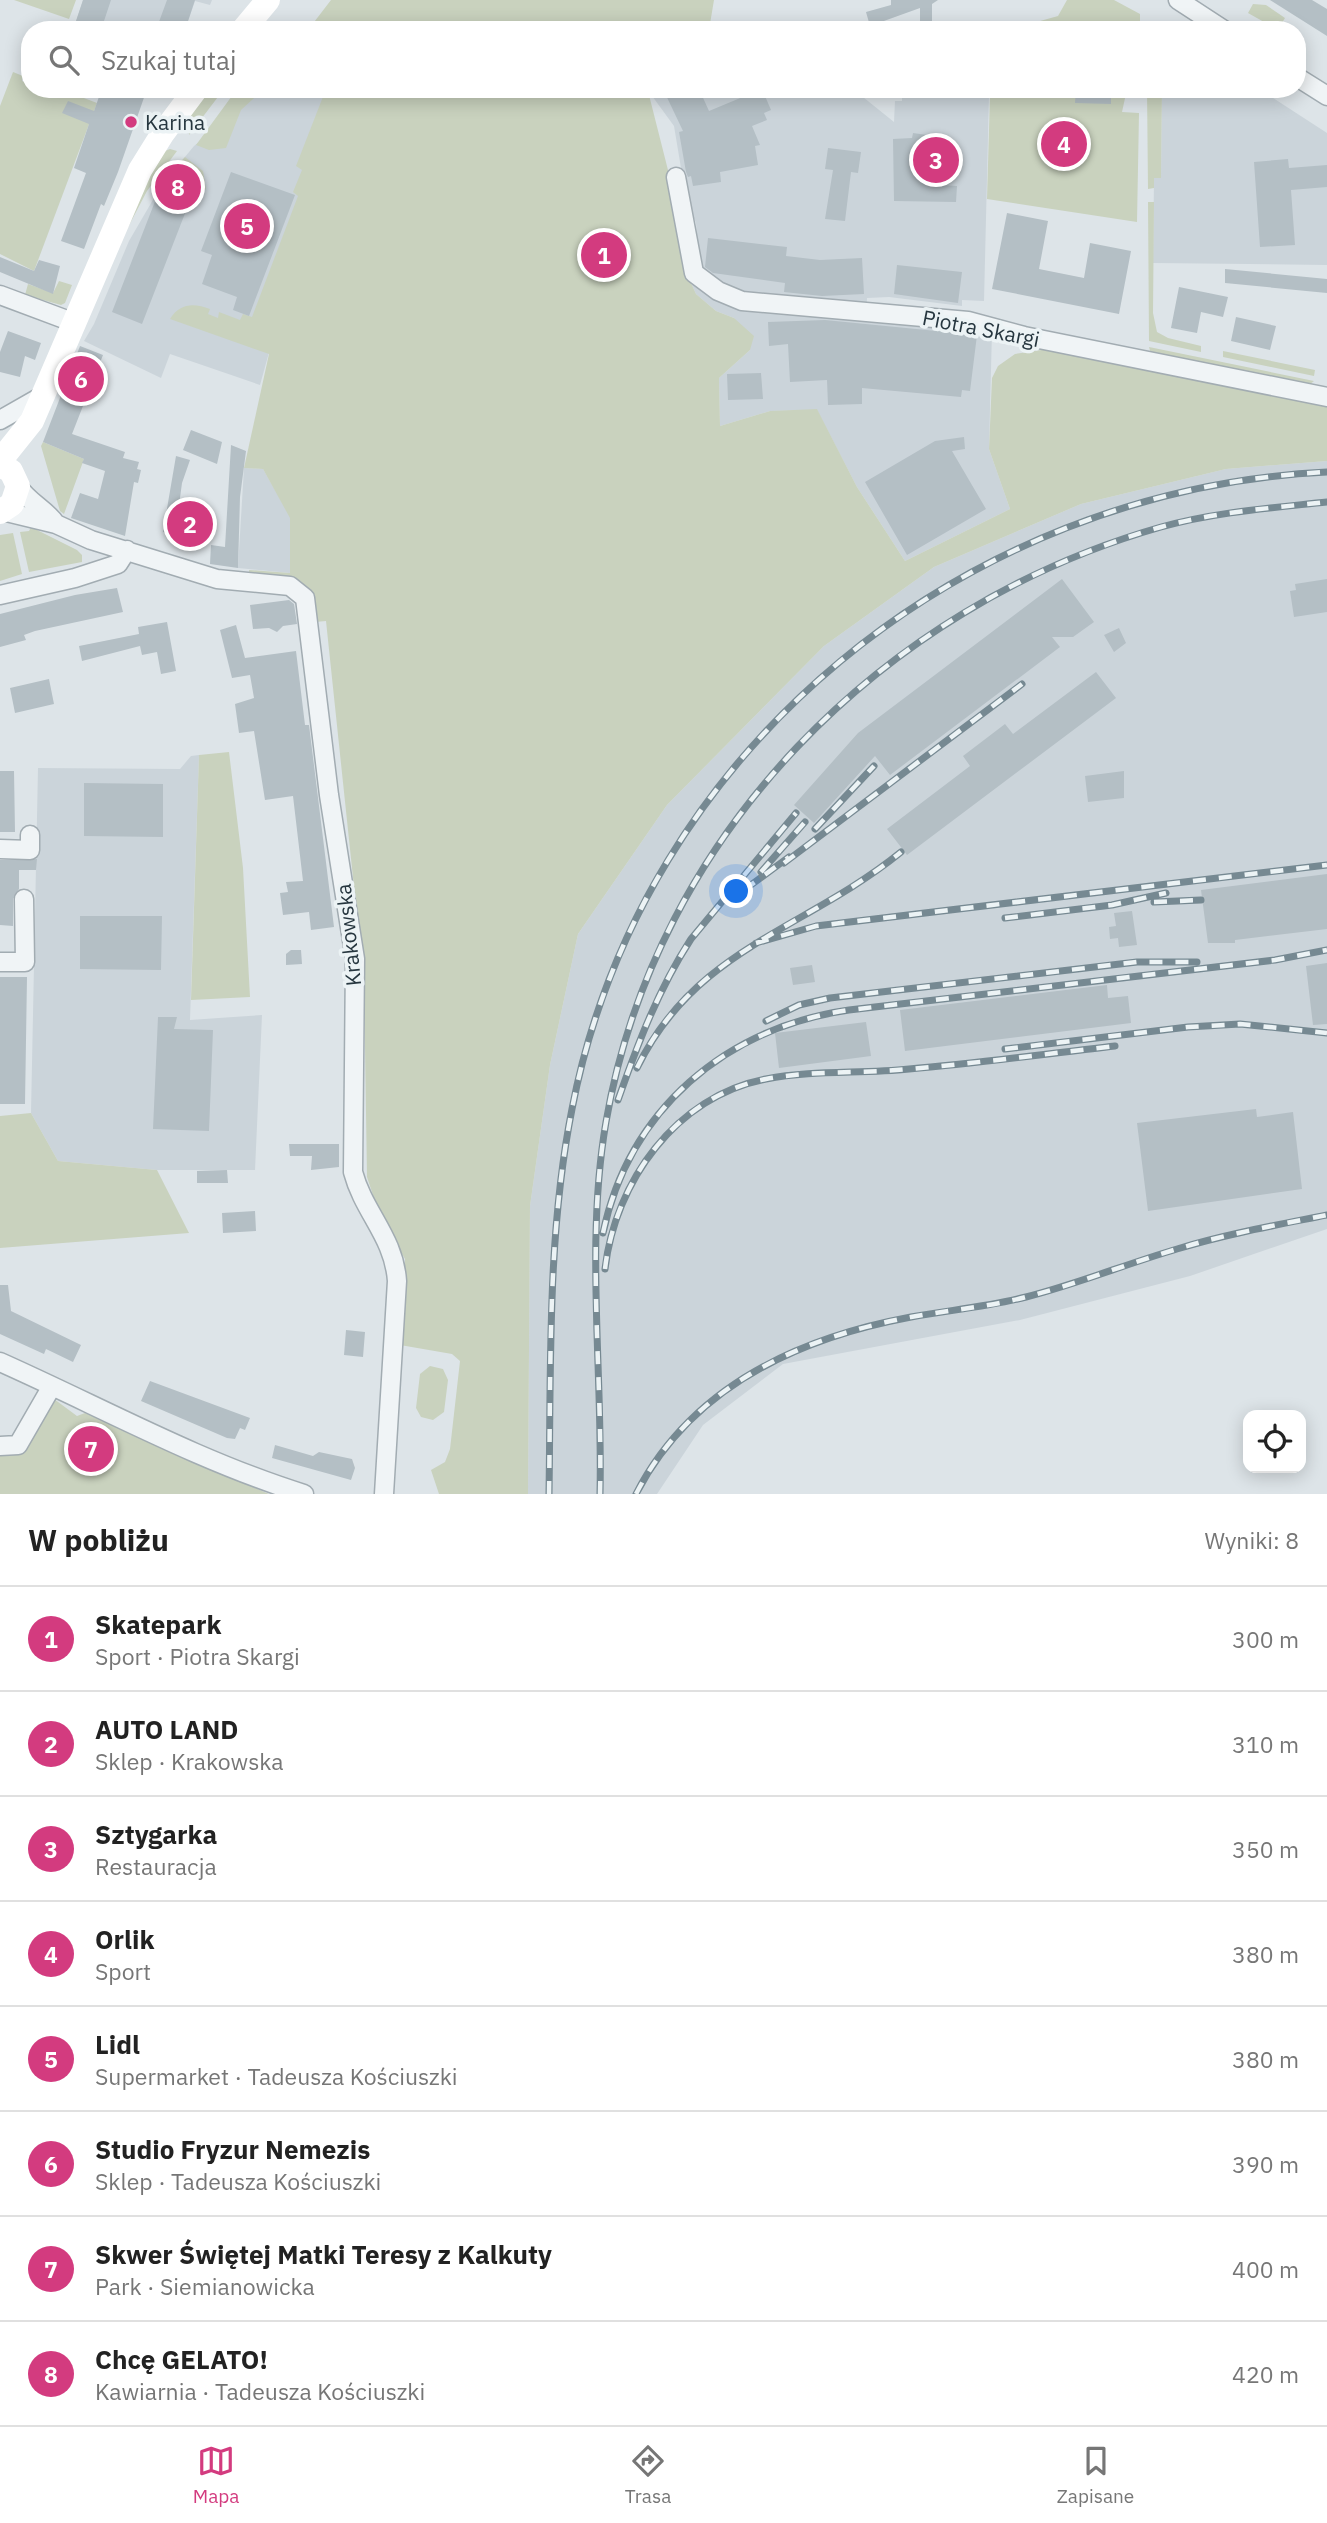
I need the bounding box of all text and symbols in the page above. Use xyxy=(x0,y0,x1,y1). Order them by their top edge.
search box xyxy=(21,21,1306,98)
icon: search xyxy=(45,41,83,79)
text: Szukaj tutaj xyxy=(101,43,236,77)
place label: Karina xyxy=(145,108,205,136)
marker: Karina xyxy=(123,114,139,130)
pin: 4 xyxy=(1041,118,1087,170)
pin: 3 xyxy=(913,134,959,186)
pin: 8 xyxy=(155,161,201,213)
pin: 5 xyxy=(224,200,270,252)
pin: 1 xyxy=(581,229,627,281)
street label: Piotra Skargi xyxy=(920,303,1042,353)
pin: 6 xyxy=(58,353,104,405)
pin: 2 xyxy=(167,498,213,550)
your location xyxy=(719,874,753,908)
street label: Krakowska xyxy=(329,882,367,988)
map controls xyxy=(1243,1410,1306,1473)
button: locate xyxy=(1243,1410,1306,1473)
pin: 7 xyxy=(68,1423,114,1475)
text: W pobliżu xyxy=(28,1520,169,1559)
text: Wyniki: 8 xyxy=(1204,1525,1299,1555)
text: Skatepark xyxy=(95,1607,221,1641)
text: 1 xyxy=(44,1624,58,1654)
text: 300 m xyxy=(1232,1624,1299,1654)
text: Sport · Piotra Skargi xyxy=(95,1641,300,1671)
text: AUTO LAND xyxy=(95,1712,238,1746)
text: 2 xyxy=(44,1729,58,1759)
text: 310 m xyxy=(1232,1729,1299,1759)
text: Sklep · Krakowska xyxy=(95,1746,284,1776)
text: Sztygarka xyxy=(95,1817,217,1851)
text: 3 xyxy=(44,1834,58,1864)
text: 350 m xyxy=(1232,1834,1299,1864)
text: Restauracja xyxy=(95,1851,217,1881)
text: Orlik xyxy=(95,1922,154,1956)
text: 4 xyxy=(44,1939,58,1969)
text: 380 m xyxy=(1232,1939,1299,1969)
text: Sport xyxy=(95,1956,151,1986)
text: Lidl xyxy=(95,2027,140,2061)
text: 5 xyxy=(44,2044,58,2074)
text: 380 m xyxy=(1232,2044,1299,2074)
text: Supermarket · Tadeusza Kościuszki xyxy=(95,2061,458,2091)
text: Studio Fryzur Nemezis xyxy=(95,2132,370,2166)
text: 6 xyxy=(44,2149,58,2179)
text: 390 m xyxy=(1232,2149,1299,2179)
text: Sklep · Tadeusza Kościuszki xyxy=(95,2166,381,2196)
text: Skwer Świętej Matki Teresy z Kalkuty xyxy=(95,2237,552,2271)
text: 7 xyxy=(44,2254,58,2284)
text: 400 m xyxy=(1232,2254,1299,2284)
text: Park · Siemianowicka xyxy=(95,2271,315,2301)
text: Chcę GELATO! xyxy=(95,2342,268,2376)
text: 8 xyxy=(44,2359,58,2389)
text: 420 m xyxy=(1232,2359,1299,2389)
text: Kawiarnia · Tadeusza Kościuszki xyxy=(95,2376,425,2406)
tab: Mapa xyxy=(193,2442,239,2508)
tab: Trasa xyxy=(625,2442,671,2508)
tab: Zapisane xyxy=(1057,2442,1134,2508)

